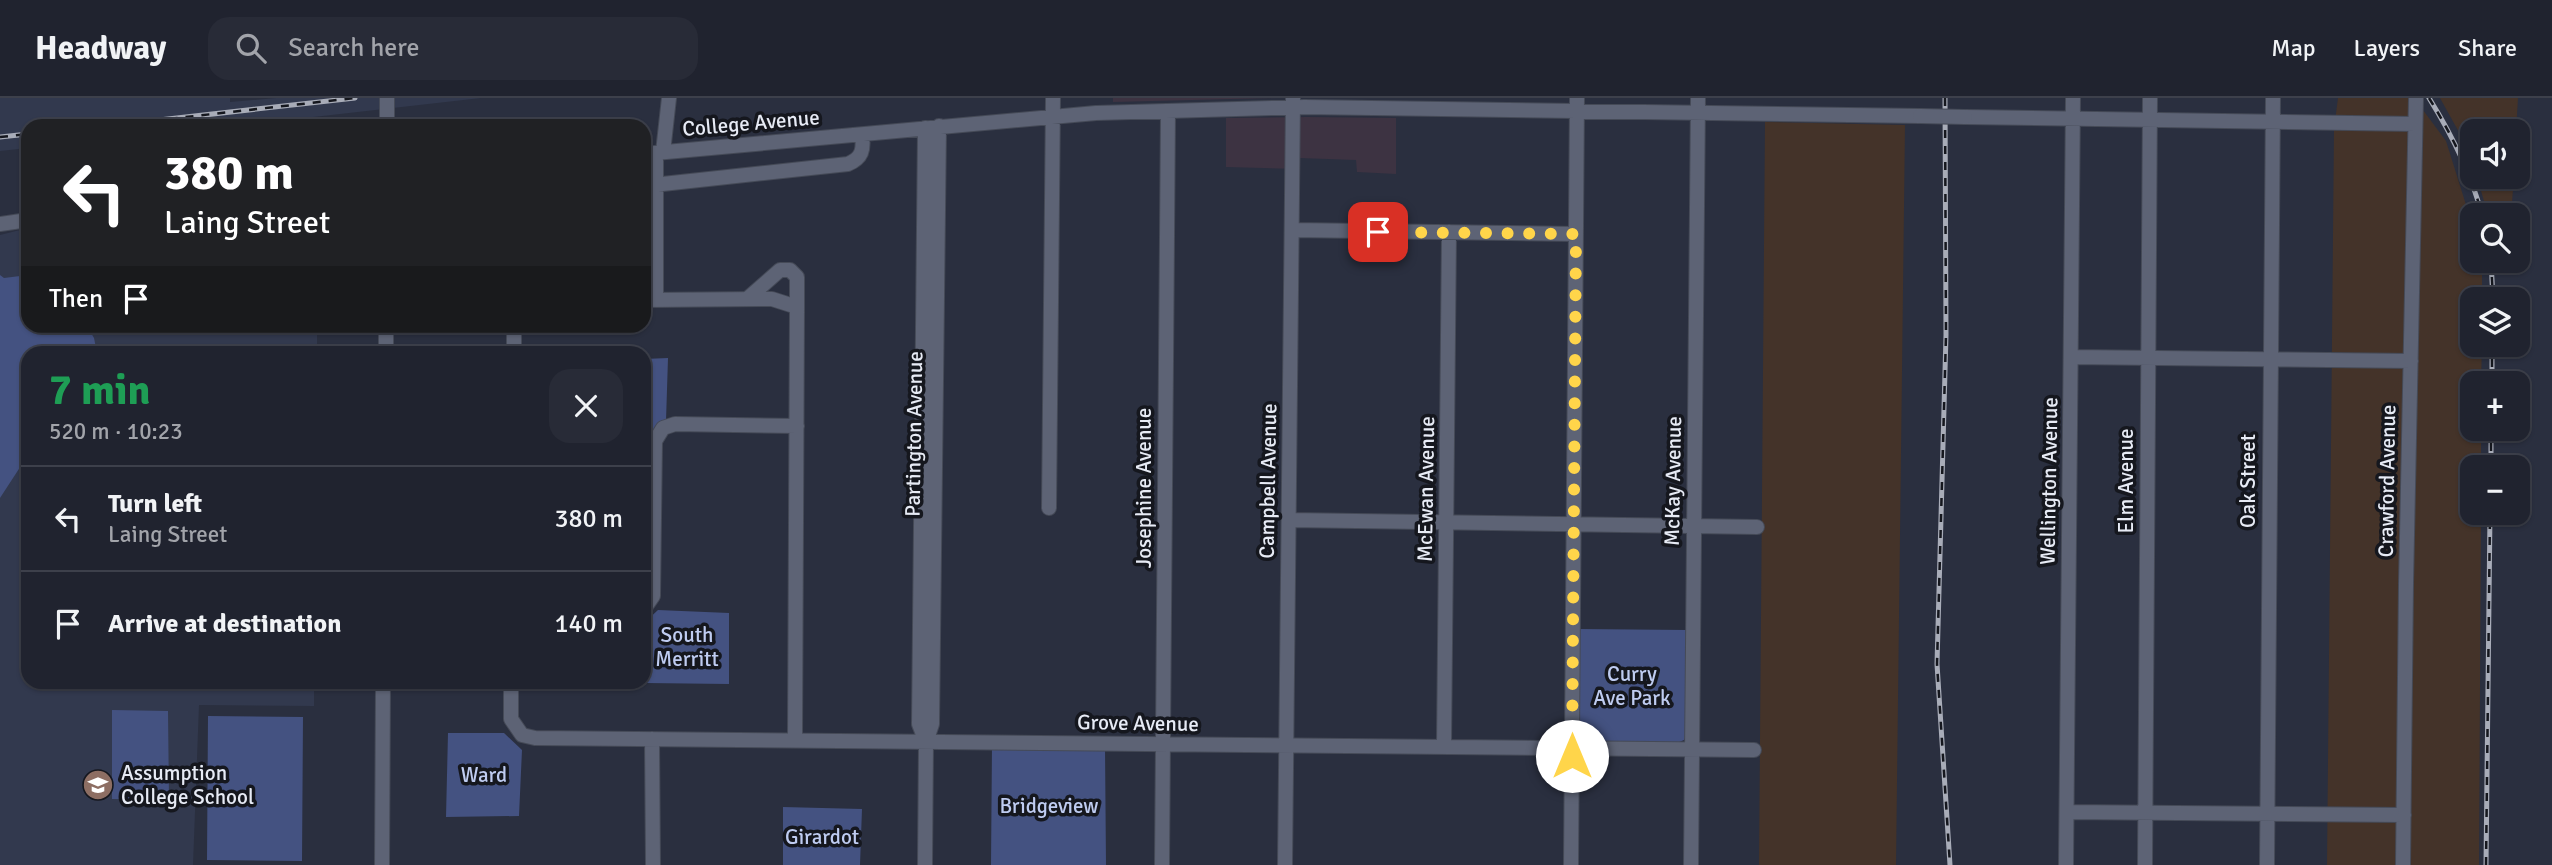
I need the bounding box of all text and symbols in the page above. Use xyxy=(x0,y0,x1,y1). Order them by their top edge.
search box xyxy=(208,17,698,80)
text: Headway xyxy=(35,28,166,69)
icon: search xyxy=(232,29,270,67)
text: Search here xyxy=(288,32,419,64)
text: Map xyxy=(2271,33,2316,63)
text: Layers xyxy=(2354,33,2420,63)
text: Share xyxy=(2458,33,2517,63)
street label: College Avenue xyxy=(681,104,821,142)
map controls xyxy=(2460,119,2530,525)
button: sound xyxy=(2460,119,2530,189)
text: 380 m xyxy=(164,143,294,203)
icon: left xyxy=(49,147,140,238)
pin xyxy=(1348,202,1408,262)
text: Laing Street xyxy=(164,203,330,242)
button: search xyxy=(2460,203,2530,273)
icon: arrive xyxy=(1359,213,1397,251)
icon: arrive xyxy=(117,280,155,318)
text: Then xyxy=(49,283,103,315)
button: layers xyxy=(2460,287,2530,357)
street label: Partington Avenue xyxy=(900,351,928,517)
text: 7 min xyxy=(49,365,150,416)
button: close xyxy=(549,369,623,443)
button: + xyxy=(2460,371,2530,441)
street label: Wellington Avenue xyxy=(2035,397,2063,565)
street label: Campbell Avenue xyxy=(1254,403,1282,559)
street label: Crawford Avenue xyxy=(2373,404,2401,558)
street label: Josephine Avenue xyxy=(1131,408,1157,568)
street label: McEwan Avenue xyxy=(1412,416,1440,562)
street label: McKay Avenue xyxy=(1659,416,1687,546)
text: 520 m · 10:23 xyxy=(49,417,183,446)
street label: Elm Avenue xyxy=(2113,428,2139,534)
street label: Oak Street xyxy=(2235,434,2261,528)
button: − xyxy=(2460,455,2530,525)
text: Turn left xyxy=(108,488,202,520)
icon: left xyxy=(49,500,87,538)
text: 380 m xyxy=(554,503,623,535)
text: Laing Street xyxy=(108,520,227,549)
icon: arrive xyxy=(49,605,87,643)
text: Arrive at destination xyxy=(108,608,341,640)
text: 140 m xyxy=(554,608,623,640)
park label: South Merritt xyxy=(655,622,719,672)
park label: Curry Ave Park xyxy=(1593,661,1671,711)
street label: Grove Avenue xyxy=(1077,709,1199,737)
position arrow xyxy=(1535,719,1609,793)
place label: Assumption College School xyxy=(121,760,254,810)
park label: Ward xyxy=(461,762,507,788)
school or university icon: Assumption College School xyxy=(81,768,115,802)
park label: Bridgeview xyxy=(999,793,1099,819)
park label: Girardot xyxy=(785,824,859,850)

